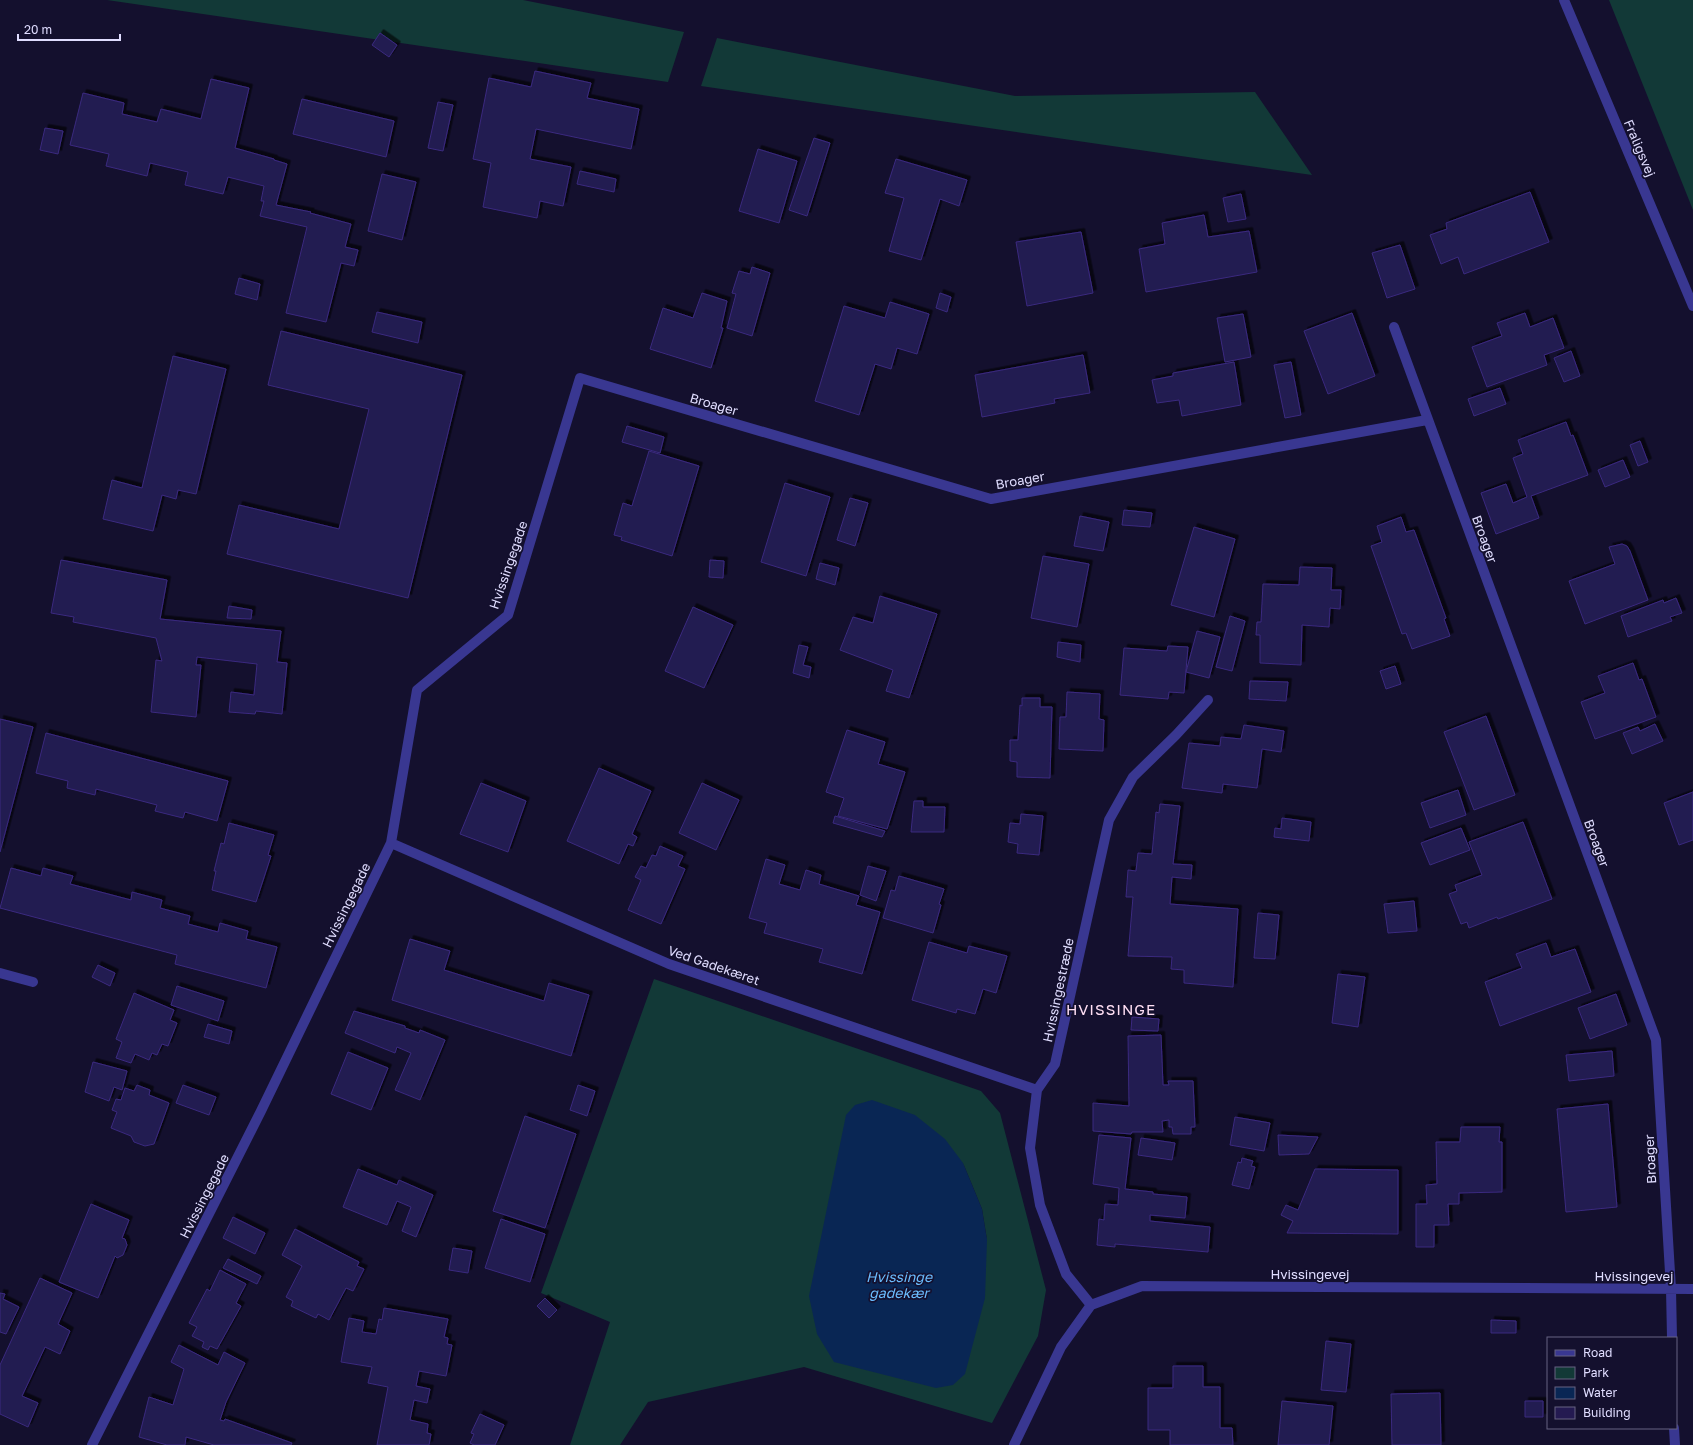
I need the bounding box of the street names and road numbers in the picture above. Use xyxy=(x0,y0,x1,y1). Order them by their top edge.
street label: Fraligsvej xyxy=(1621,117,1659,179)
street label: Broager xyxy=(688,390,740,418)
street label: Broager xyxy=(994,468,1046,492)
street label: Broager xyxy=(1469,513,1501,565)
street label: Hvissingegade xyxy=(485,519,531,611)
street label: Broager xyxy=(1581,817,1613,869)
street label: Hvissingegade xyxy=(319,860,373,950)
street label: Hvissingestræde xyxy=(1039,936,1077,1044)
street label: Ved Gadekæret xyxy=(666,942,762,988)
street label: Broager xyxy=(1641,1134,1659,1184)
street label: Hvissingegade xyxy=(176,1151,232,1241)
street label: Hvissingevej xyxy=(1270,1266,1350,1282)
street label: Hvissingevej xyxy=(1594,1268,1674,1284)

